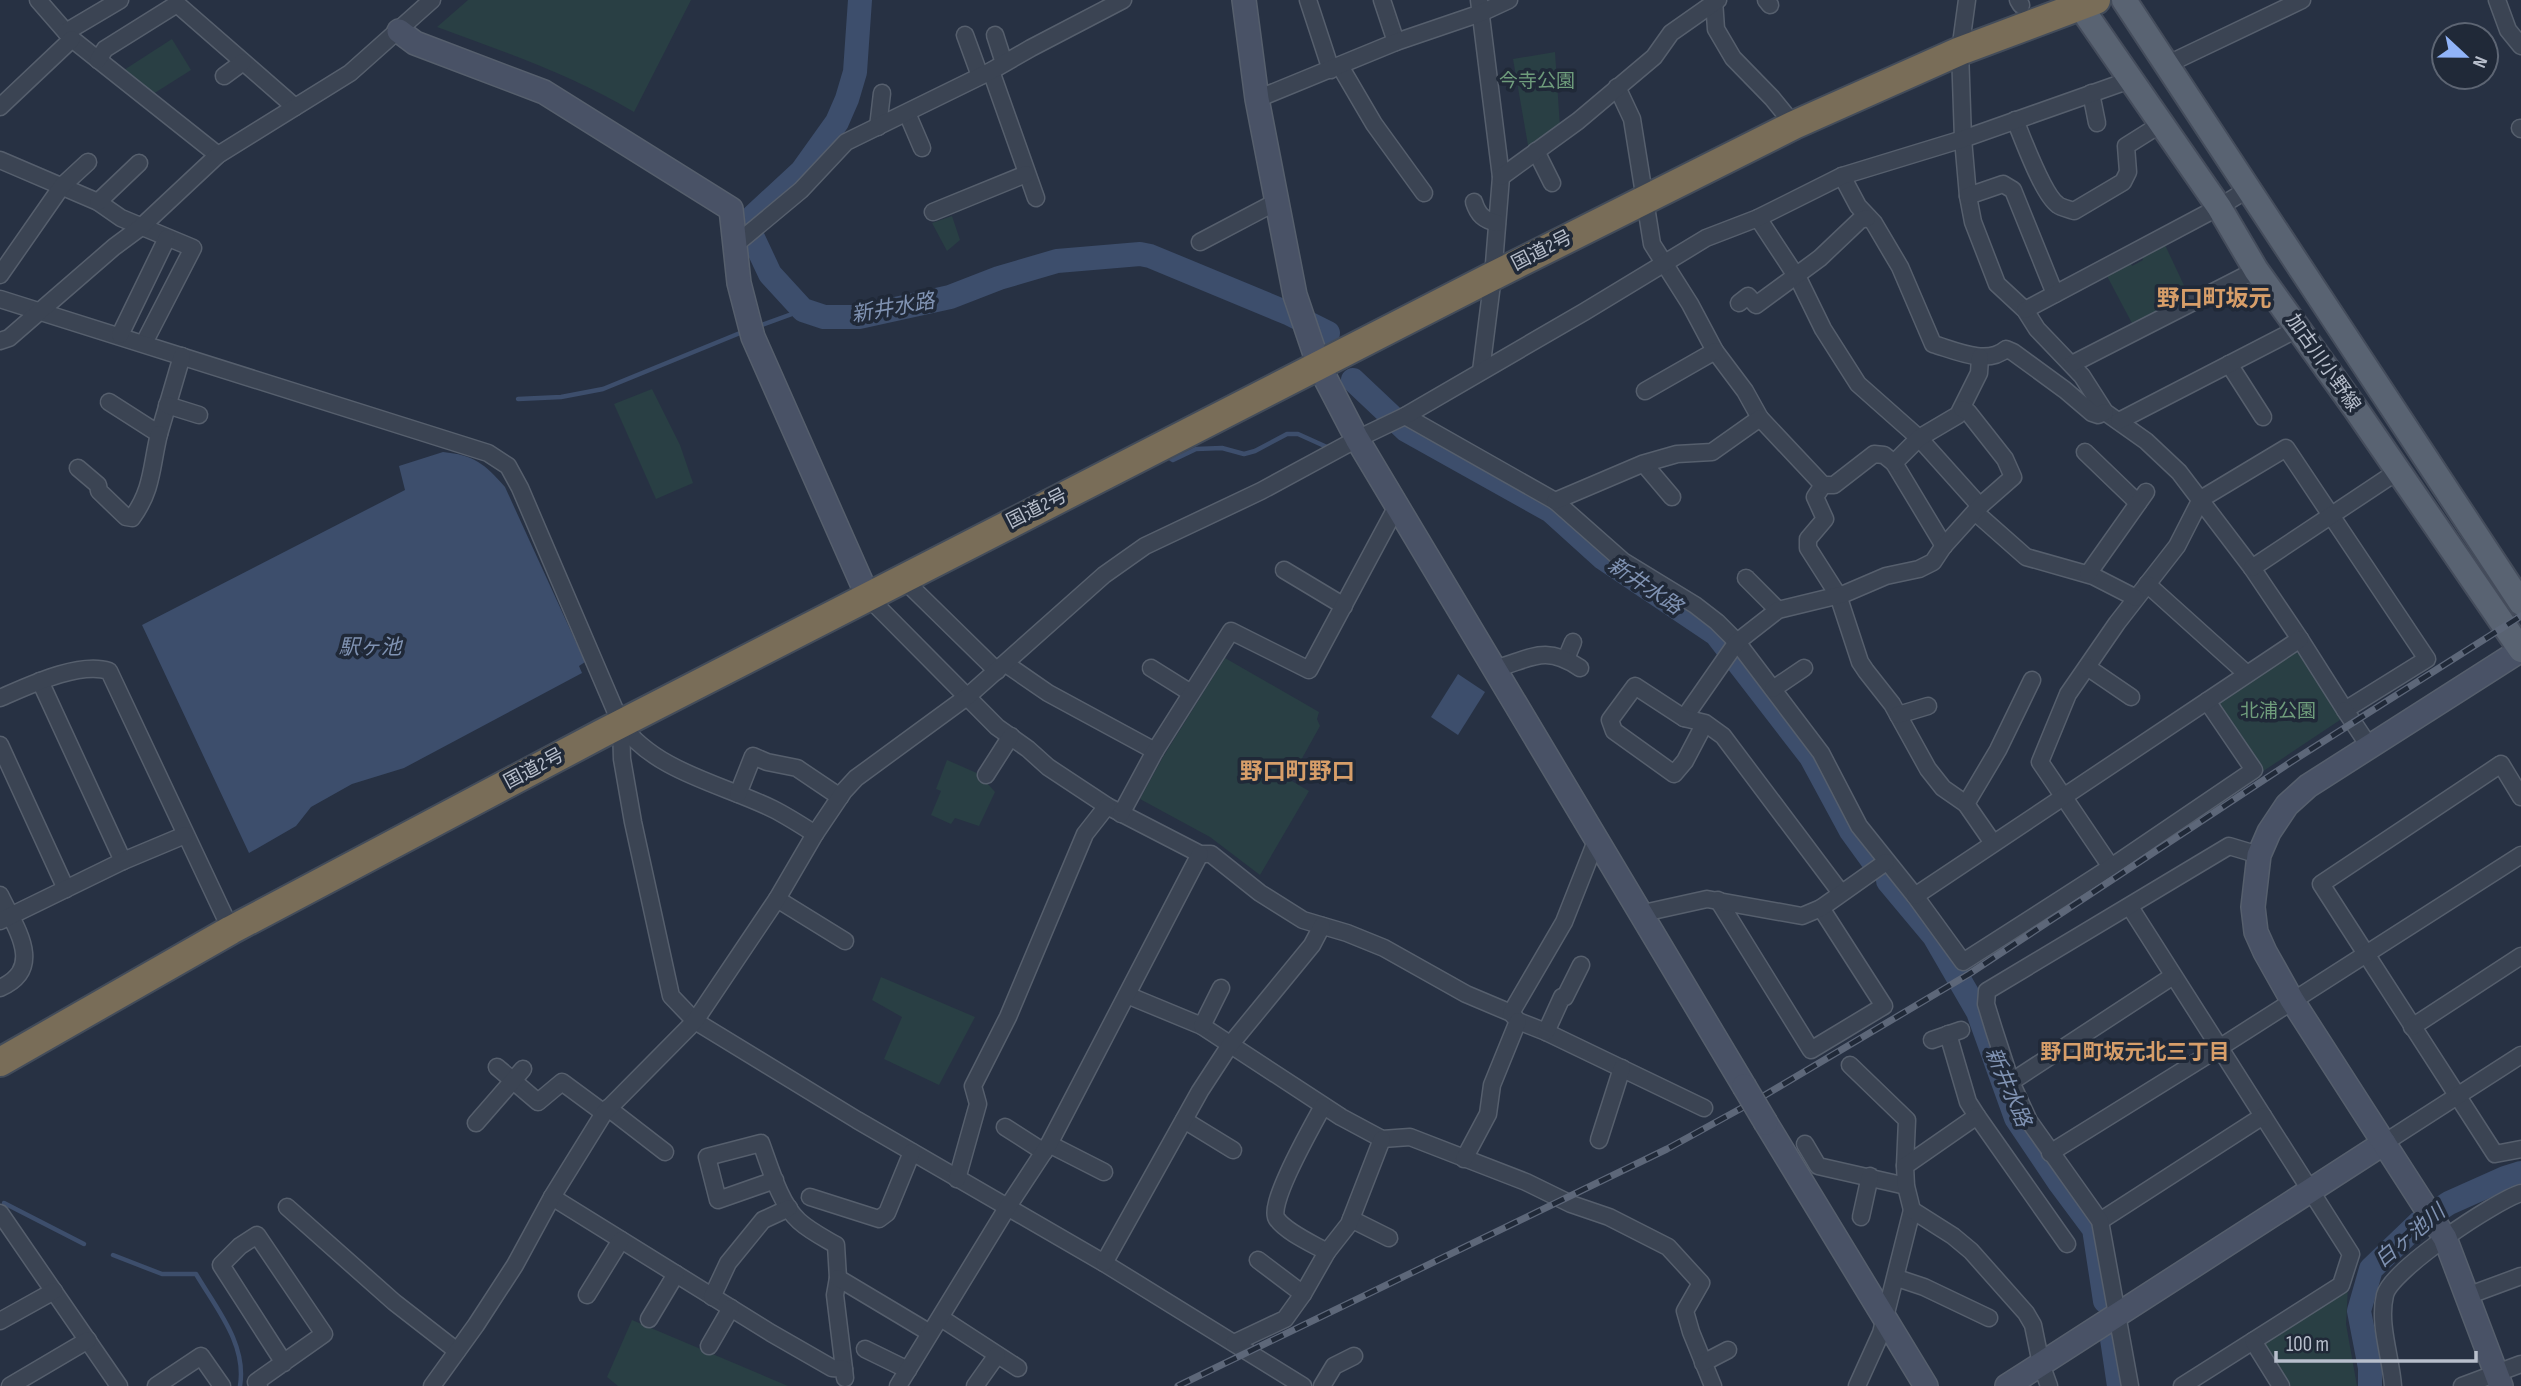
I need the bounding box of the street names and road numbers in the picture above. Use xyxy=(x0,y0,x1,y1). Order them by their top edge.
street label: 国道2号 xyxy=(1508,226,1576,276)
street label: 加古川小野線 xyxy=(2281,310,2365,416)
street label: 国道2号 xyxy=(1003,484,1071,534)
street label: 国道2号 xyxy=(500,744,568,794)

